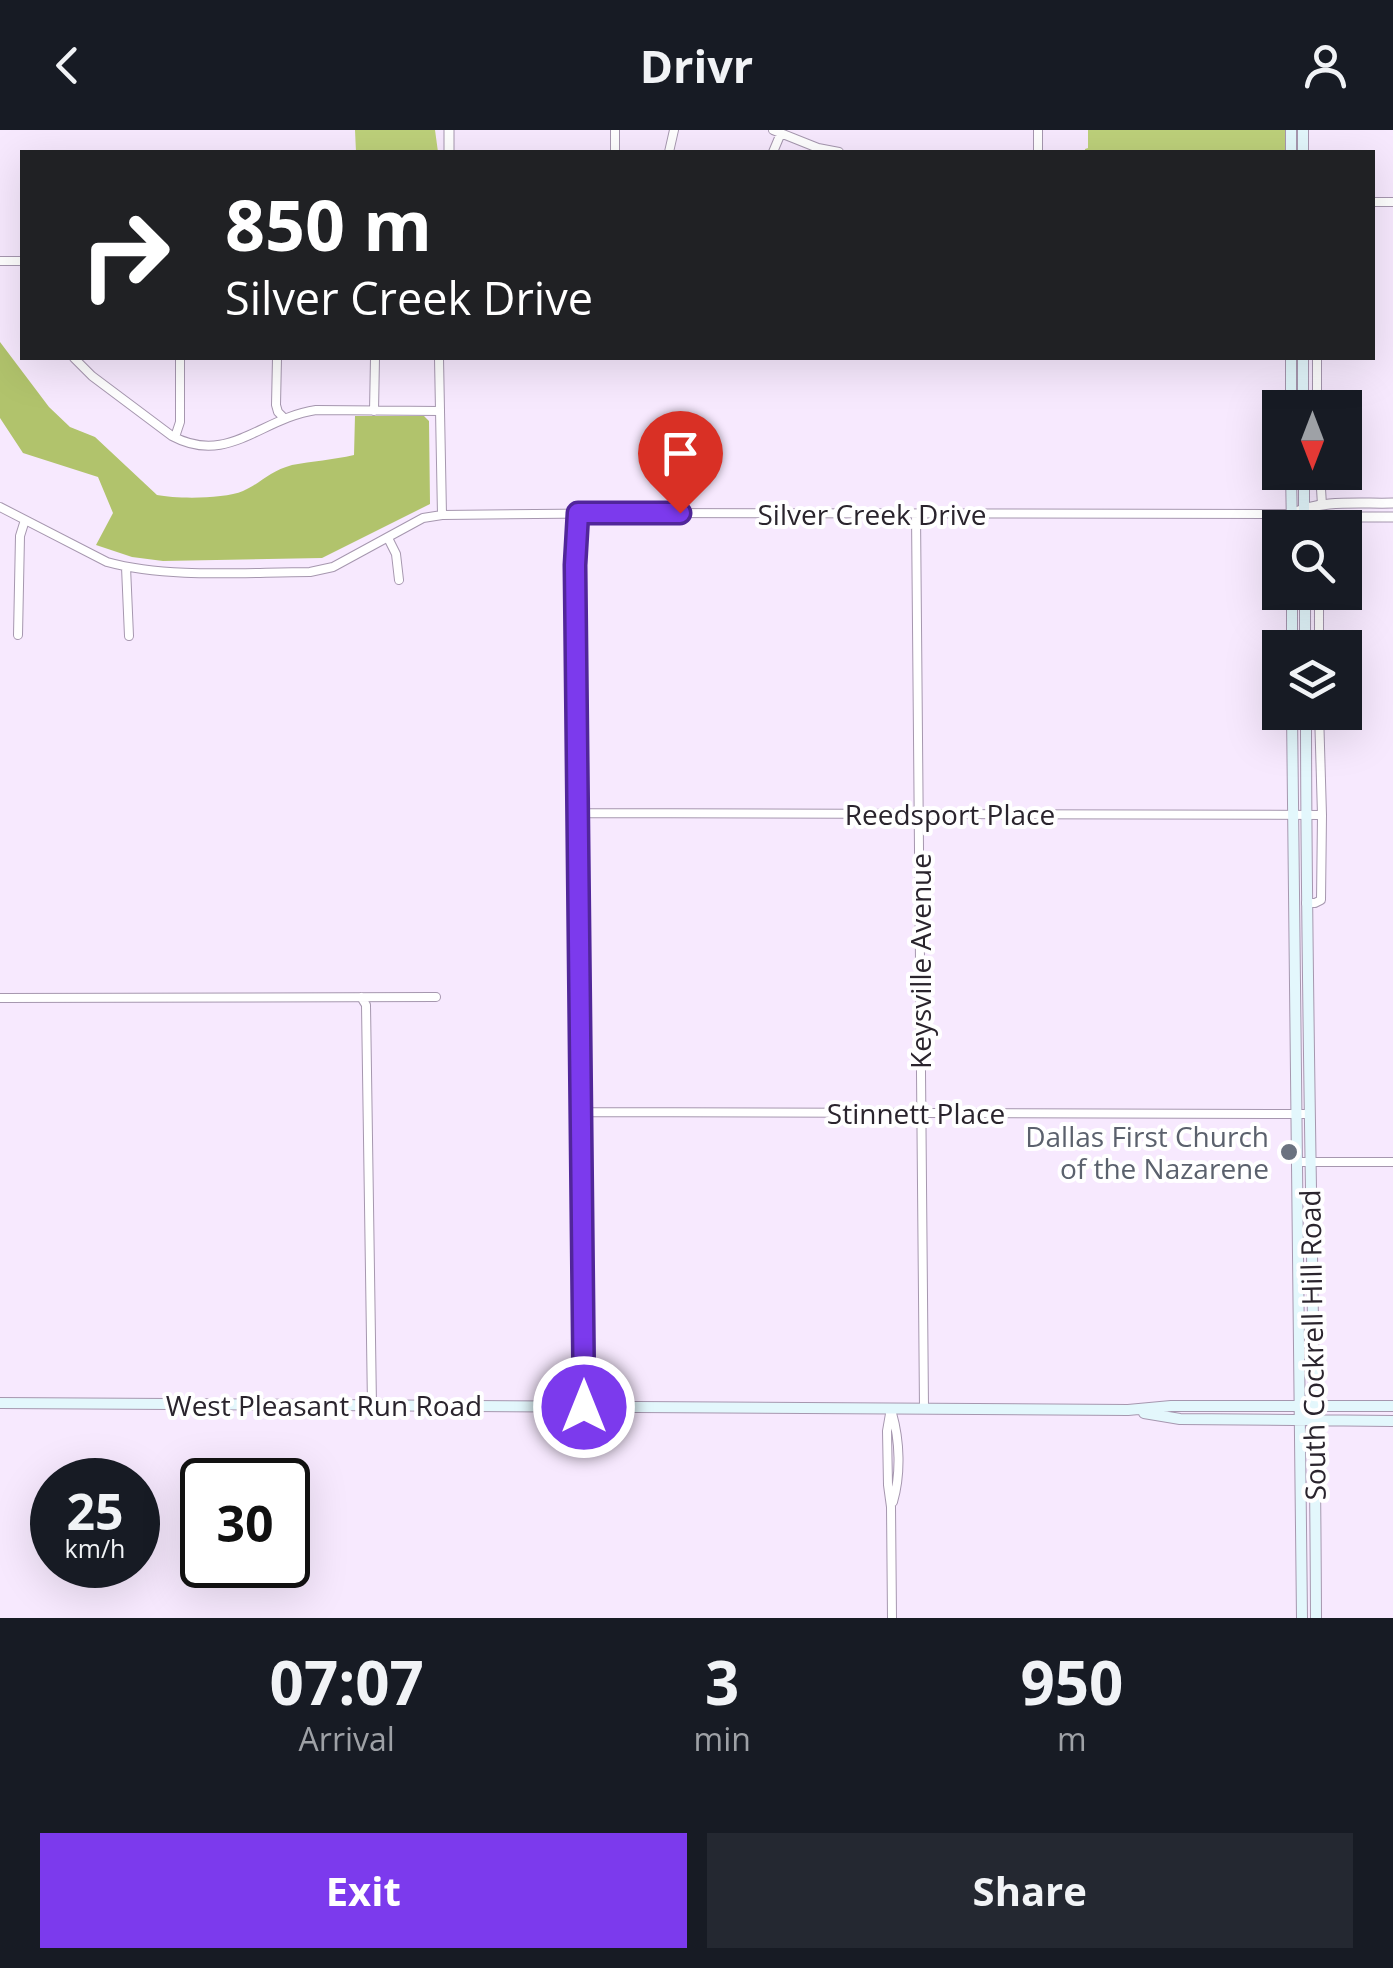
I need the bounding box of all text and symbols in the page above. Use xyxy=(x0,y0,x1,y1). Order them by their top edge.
text: Drivr xyxy=(640,35,753,96)
icon: back xyxy=(40,38,95,93)
icon: person xyxy=(1298,38,1353,93)
text: 850 m xyxy=(225,176,432,272)
icon: right xyxy=(60,190,190,320)
text: Silver Creek Drive xyxy=(225,267,593,328)
north arrow xyxy=(1262,390,1362,490)
map controls xyxy=(1262,390,1362,730)
pin xyxy=(638,411,723,514)
icon: arrive xyxy=(653,426,708,481)
street label: Silver Creek Drive xyxy=(758,495,986,533)
button: search xyxy=(1262,510,1362,610)
button: layers xyxy=(1262,630,1362,730)
street label: Reedsport Place xyxy=(845,795,1055,833)
street label: Keysville Avenue xyxy=(901,853,939,1069)
street label: Stinnett Place xyxy=(827,1094,1005,1132)
place label: Dallas First Church of the Nazarene xyxy=(1025,1117,1269,1187)
marker: Dallas First Church of the Nazarene xyxy=(1278,1141,1300,1163)
street label: South Cockrell Hill Road xyxy=(1290,1189,1334,1501)
position arrow xyxy=(532,1355,636,1459)
street label: West Pleasant Run Road xyxy=(166,1386,482,1424)
speed limit sign: 30 xyxy=(180,1458,310,1588)
text: 25 xyxy=(66,1477,124,1545)
text: km/h xyxy=(65,1531,125,1565)
text: 07:07 xyxy=(270,1641,424,1723)
text: 3 xyxy=(705,1641,739,1723)
text: 950 xyxy=(1020,1641,1123,1723)
text: Arrival xyxy=(299,1717,395,1760)
text: min xyxy=(694,1717,751,1760)
text: m xyxy=(1057,1717,1087,1760)
button: Exit xyxy=(40,1833,687,1948)
button: Share xyxy=(707,1833,1353,1948)

